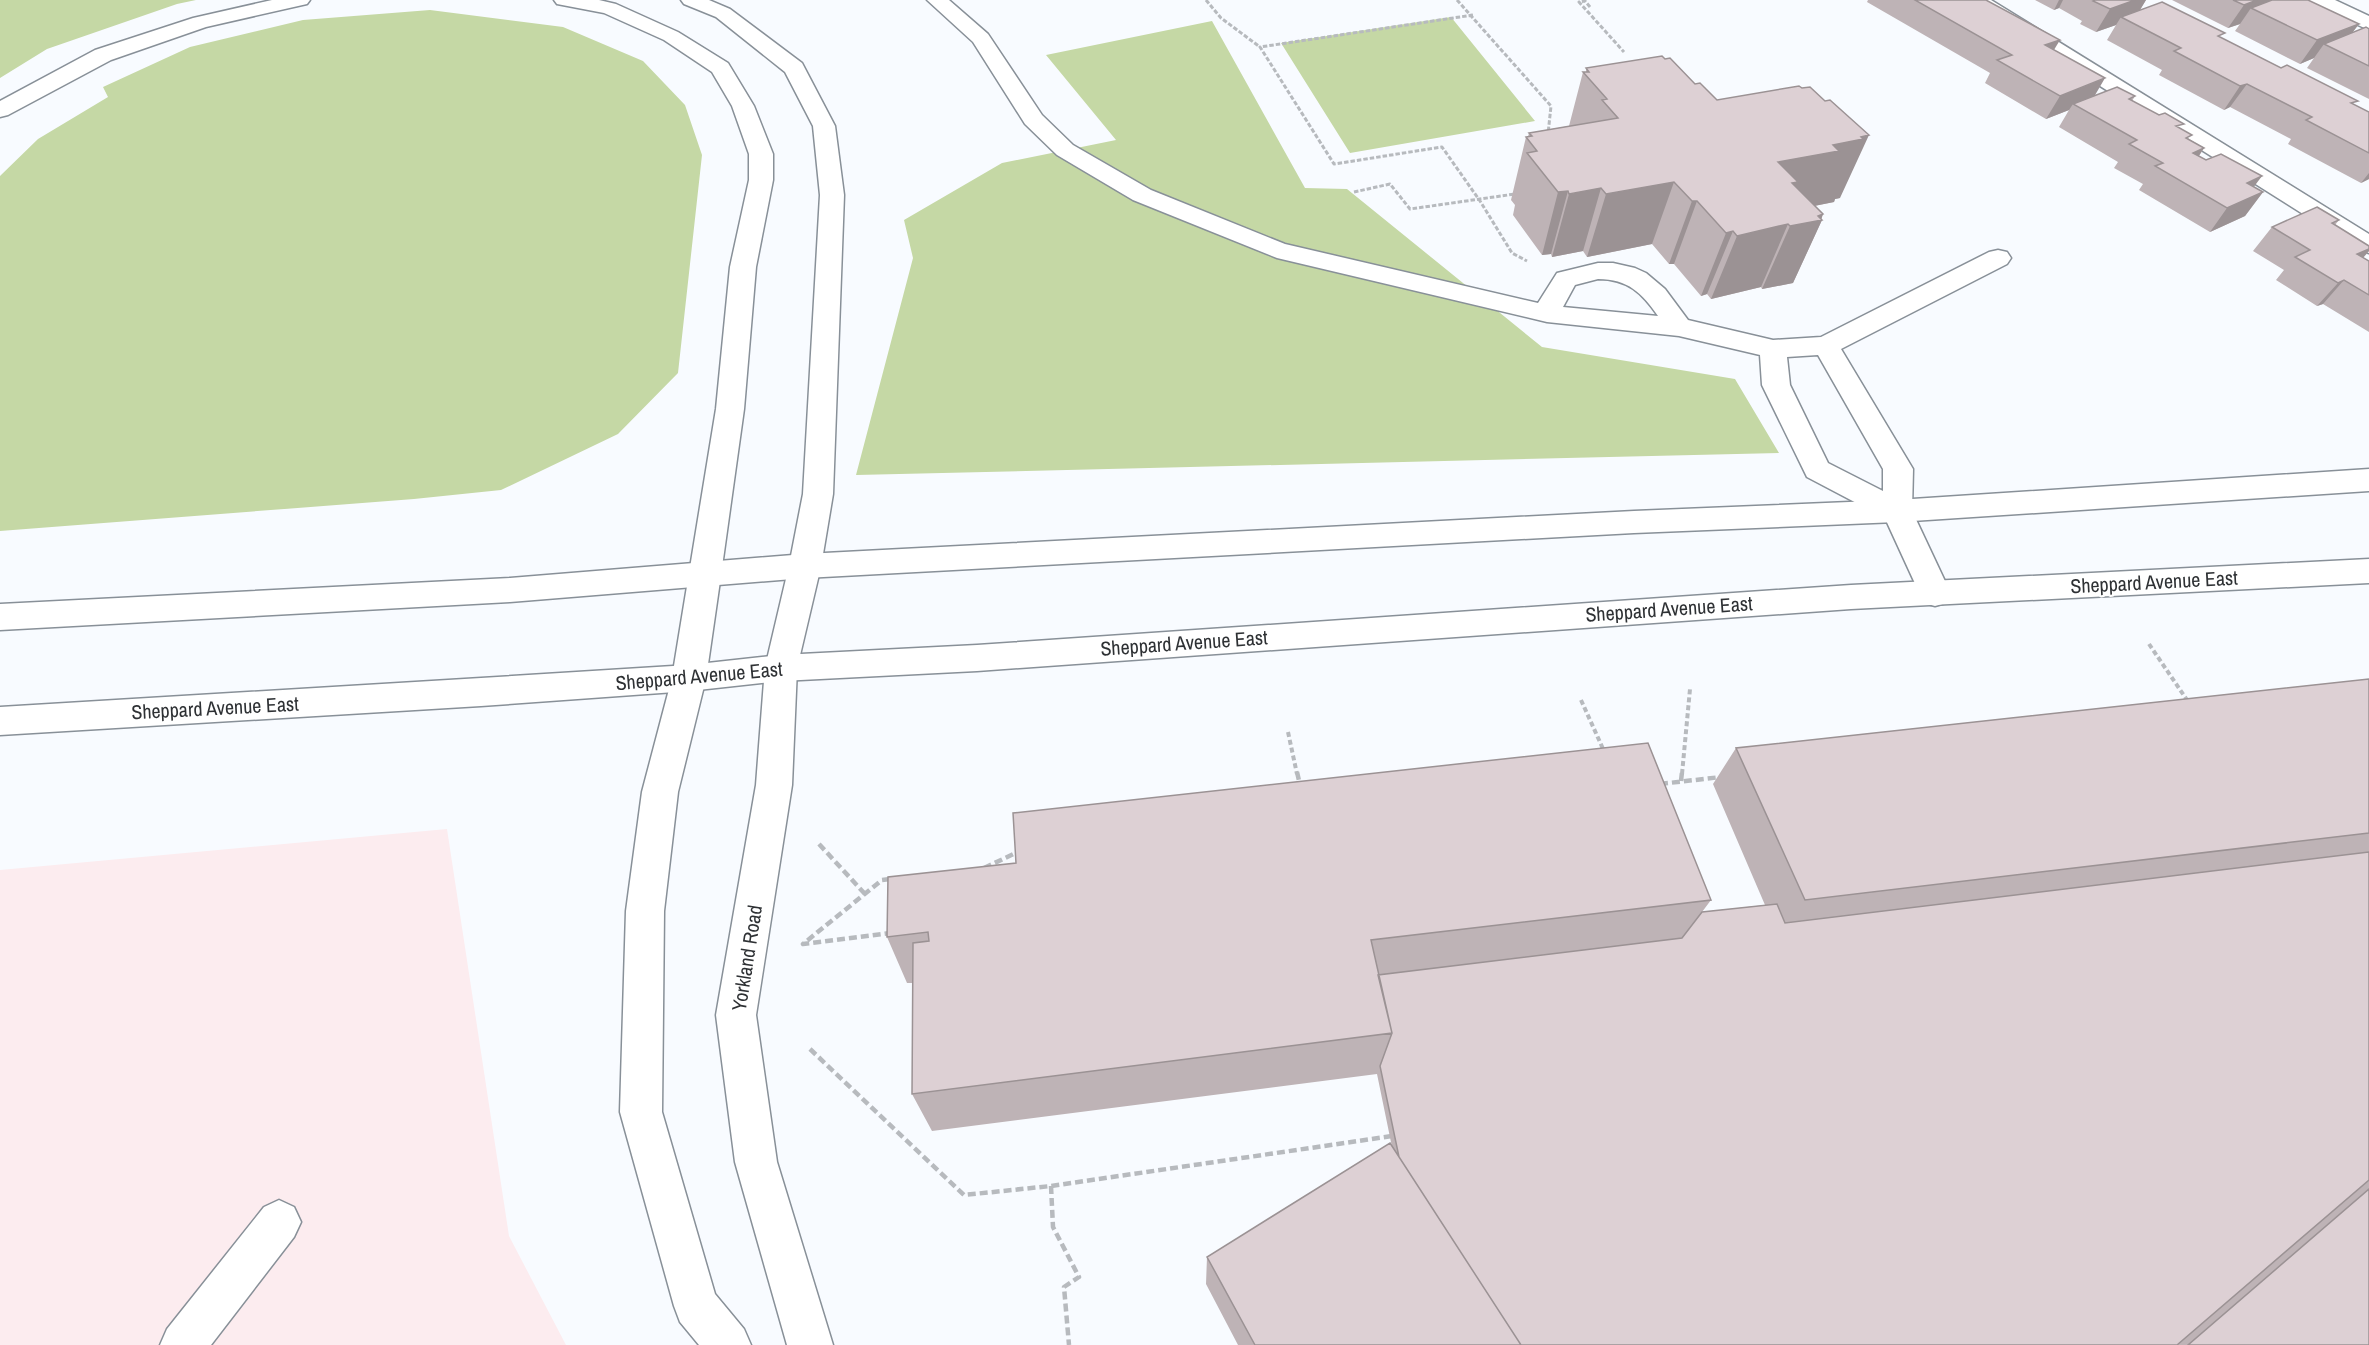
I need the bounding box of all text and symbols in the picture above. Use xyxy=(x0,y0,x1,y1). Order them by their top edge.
street label: Sheppard Avenue East xyxy=(2070,564,2239,599)
street label: Sheppard Avenue East xyxy=(1584,589,1754,628)
street label: Sheppard Avenue East xyxy=(1099,623,1269,662)
street label: Sheppard Avenue East xyxy=(614,655,784,696)
street label: Sheppard Avenue East xyxy=(131,690,300,725)
street label: Yorkland Road xyxy=(725,903,768,1013)

